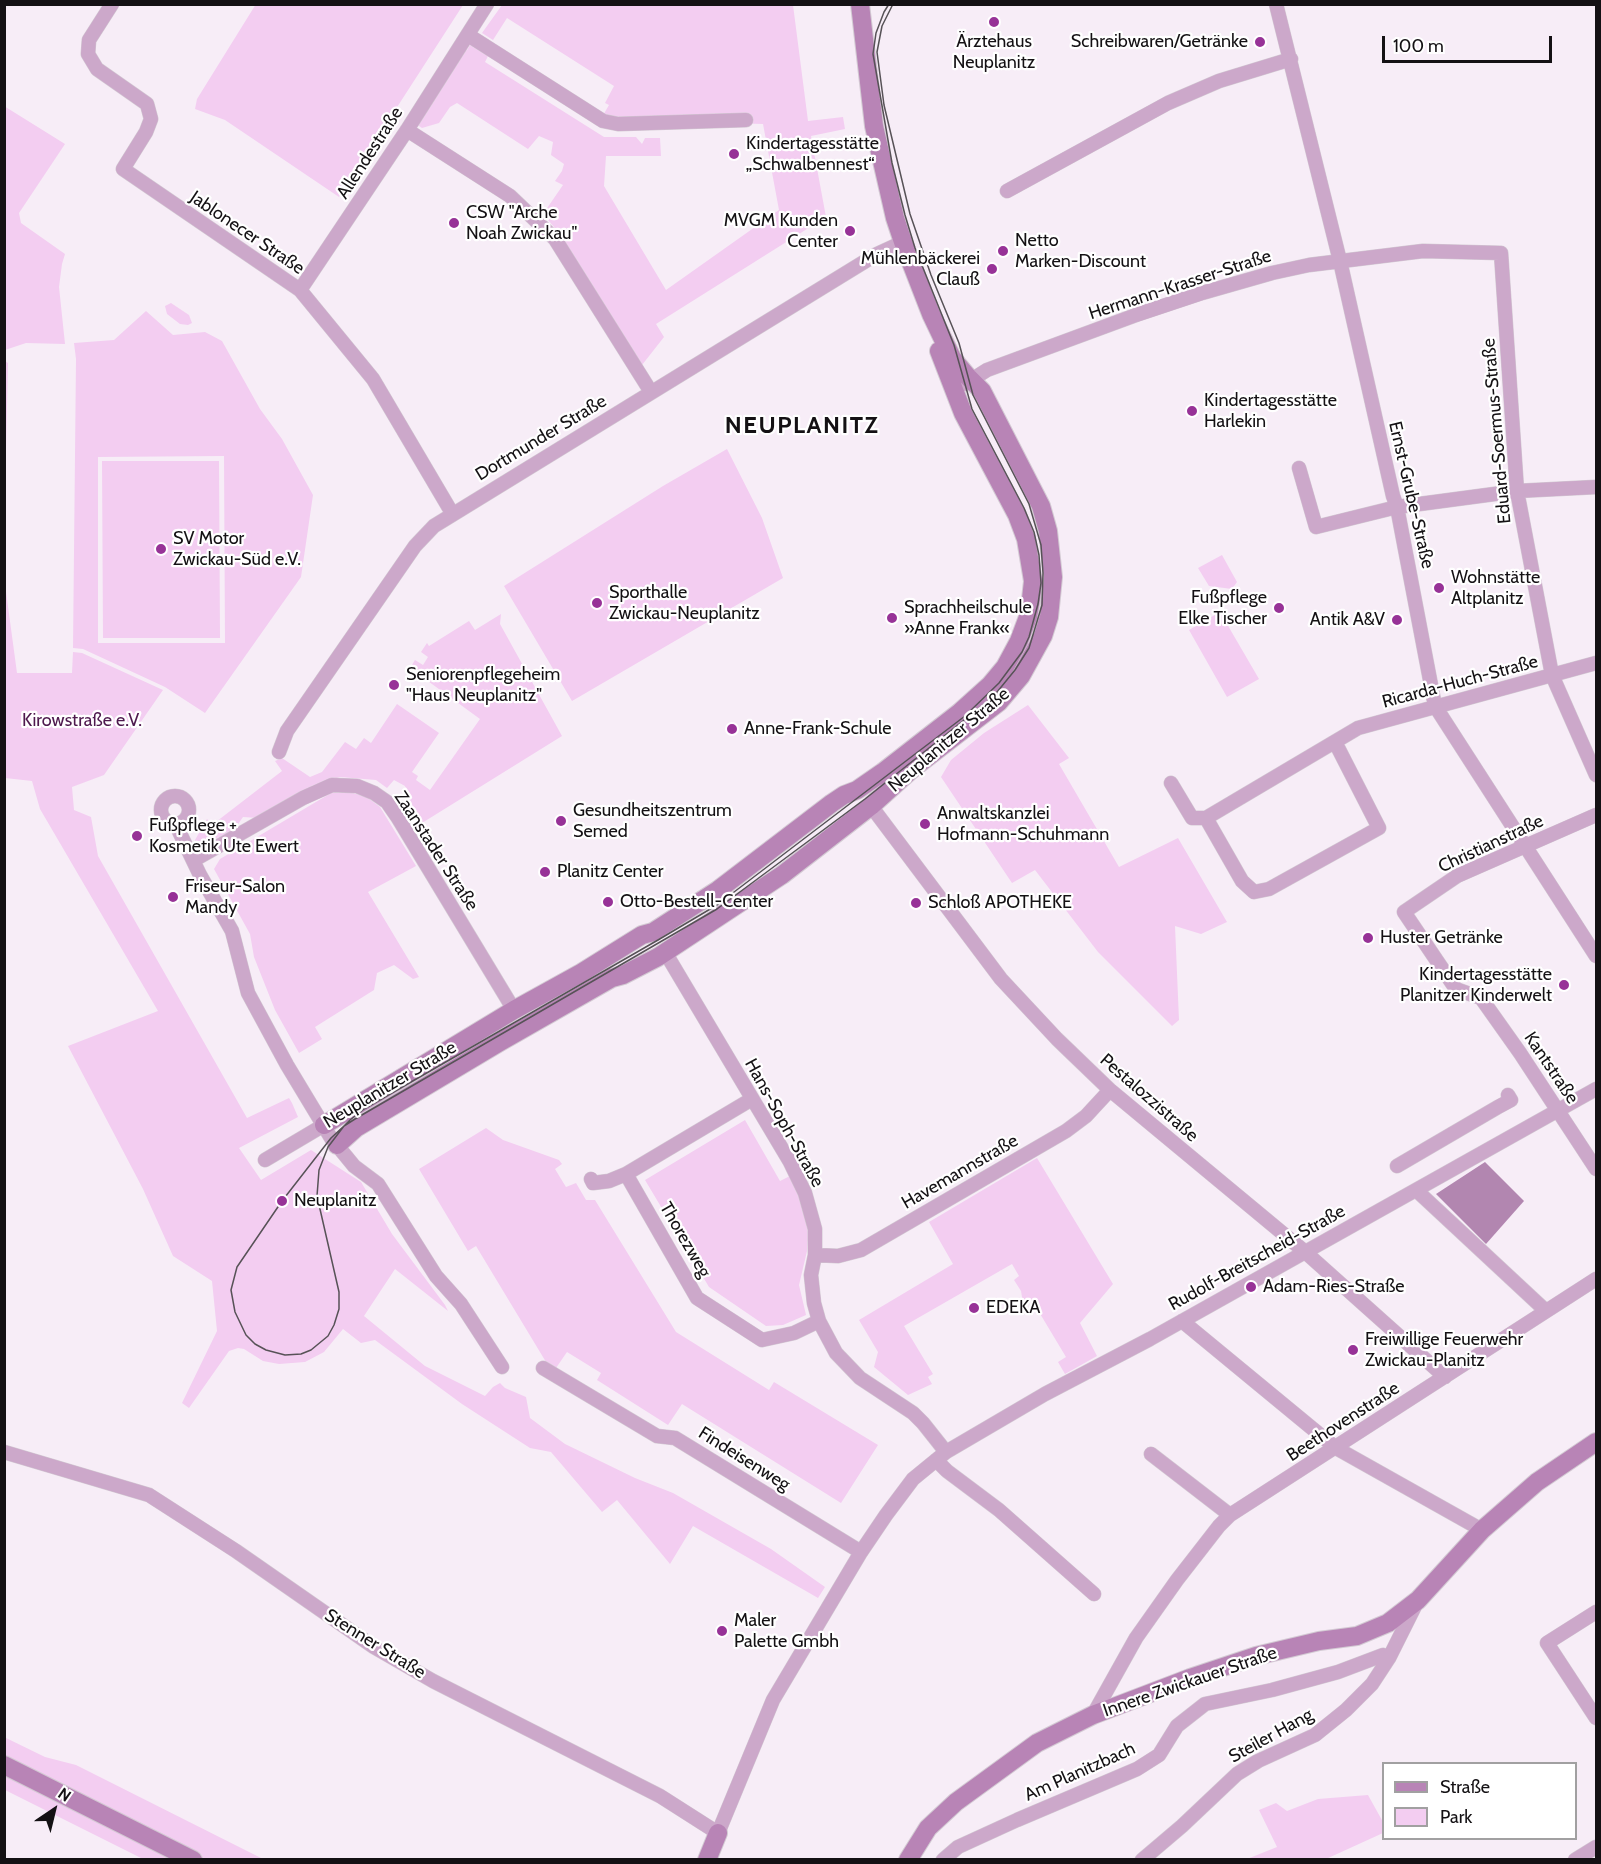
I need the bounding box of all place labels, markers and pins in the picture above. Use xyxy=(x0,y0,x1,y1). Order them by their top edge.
marker: Ärztehaus Neuplanitz xyxy=(987,15,1001,29)
place label: Ärztehaus Neuplanitz xyxy=(953,31,1035,74)
place label: Schreibwaren/Getränke xyxy=(1071,31,1248,53)
marker: Schreibwaren/Getränke xyxy=(1253,35,1267,49)
place label: Kindertagesstätte „Schwalbennest“ xyxy=(746,133,879,176)
marker: Kindertagesstätte „Schwalbennest“ xyxy=(727,147,741,161)
place label: CSW "Arche Noah Zwickau" xyxy=(466,202,577,244)
place label: MVGM Kunden Center xyxy=(724,210,838,252)
marker: CSW "Arche Noah Zwickau" xyxy=(447,216,461,230)
marker: MVGM Kunden Center xyxy=(843,224,857,238)
place label: Netto Marken-Discount xyxy=(1015,230,1146,272)
marker: Netto Marken-Discount xyxy=(996,244,1010,258)
place label: Mühlenbäckerei Clauß xyxy=(861,248,980,290)
marker: Mühlenbäckerei Clauß xyxy=(985,262,999,276)
place label: Kindertagesstätte Harlekin xyxy=(1204,390,1337,432)
marker: Kindertagesstätte Harlekin xyxy=(1185,404,1199,418)
place label: SV Motor Zwickau-Süd e.V. xyxy=(173,528,301,570)
marker: SV Motor Zwickau-Süd e.V. xyxy=(154,542,168,556)
place label: Wohnstätte Altplanitz xyxy=(1451,567,1540,610)
marker: Wohnstätte Altplanitz xyxy=(1432,581,1446,595)
place label: Sporthalle Zwickau-Neuplanitz xyxy=(609,582,760,624)
place label: Fußpflege Elke Tischer xyxy=(1178,587,1267,630)
marker: Sporthalle Zwickau-Neuplanitz xyxy=(590,596,604,610)
place label: Sprachheilschule »Anne Frank« xyxy=(904,597,1032,640)
marker: Fußpflege Elke Tischer xyxy=(1272,601,1286,615)
place label: Antik A&V xyxy=(1310,609,1385,631)
marker: Sprachheilschule »Anne Frank« xyxy=(885,611,899,625)
marker: Antik A&V xyxy=(1390,613,1404,627)
place label: Seniorenpflegeheim "Haus Neuplanitz" xyxy=(406,664,560,706)
marker: Seniorenpflegeheim "Haus Neuplanitz" xyxy=(387,678,401,692)
place label: Anne-Frank-Schule xyxy=(744,718,891,740)
marker: Anne-Frank-Schule xyxy=(725,722,739,736)
place label: Gesundheitszentrum Semed xyxy=(573,800,732,842)
place label: Anwaltskanzlei Hofmann-Schuhmann xyxy=(937,803,1109,846)
marker: Gesundheitszentrum Semed xyxy=(554,814,568,828)
place label: Fußpflege + Kosmetik Ute Ewert xyxy=(149,815,299,858)
marker: Anwaltskanzlei Hofmann-Schuhmann xyxy=(918,817,932,831)
marker: Fußpflege + Kosmetik Ute Ewert xyxy=(130,829,144,843)
place label: Planitz Center xyxy=(557,861,663,883)
marker: Planitz Center xyxy=(538,865,552,879)
place label: Friseur-Salon Mandy xyxy=(185,876,285,918)
marker: Friseur-Salon Mandy xyxy=(166,890,180,904)
place label: Otto-Bestell-Center xyxy=(620,891,773,913)
place label: Schloß APOTHEKE xyxy=(928,892,1072,914)
marker: Otto-Bestell-Center xyxy=(601,895,615,909)
marker: Schloß APOTHEKE xyxy=(909,896,923,910)
place label: Huster Getränke xyxy=(1380,927,1503,949)
marker: Huster Getränke xyxy=(1361,931,1375,945)
place label: Kindertagesstätte Planitzer Kinderwelt xyxy=(1400,964,1552,1006)
marker: Kindertagesstätte Planitzer Kinderwelt xyxy=(1557,978,1571,992)
place label: Neuplanitz xyxy=(294,1190,376,1212)
marker: Neuplanitz xyxy=(275,1194,289,1208)
place label: Adam-Ries-Straße xyxy=(1263,1276,1405,1298)
marker: Adam-Ries-Straße xyxy=(1244,1280,1258,1294)
place label: EDEKA xyxy=(986,1297,1040,1319)
marker: EDEKA xyxy=(967,1301,981,1315)
place label: Freiwillige Feuerwehr Zwickau-Planitz xyxy=(1365,1329,1523,1372)
marker: Freiwillige Feuerwehr Zwickau-Planitz xyxy=(1346,1343,1360,1357)
place label: Maler Palette Gmbh xyxy=(734,1610,839,1652)
marker: Maler Palette Gmbh xyxy=(715,1624,729,1638)

